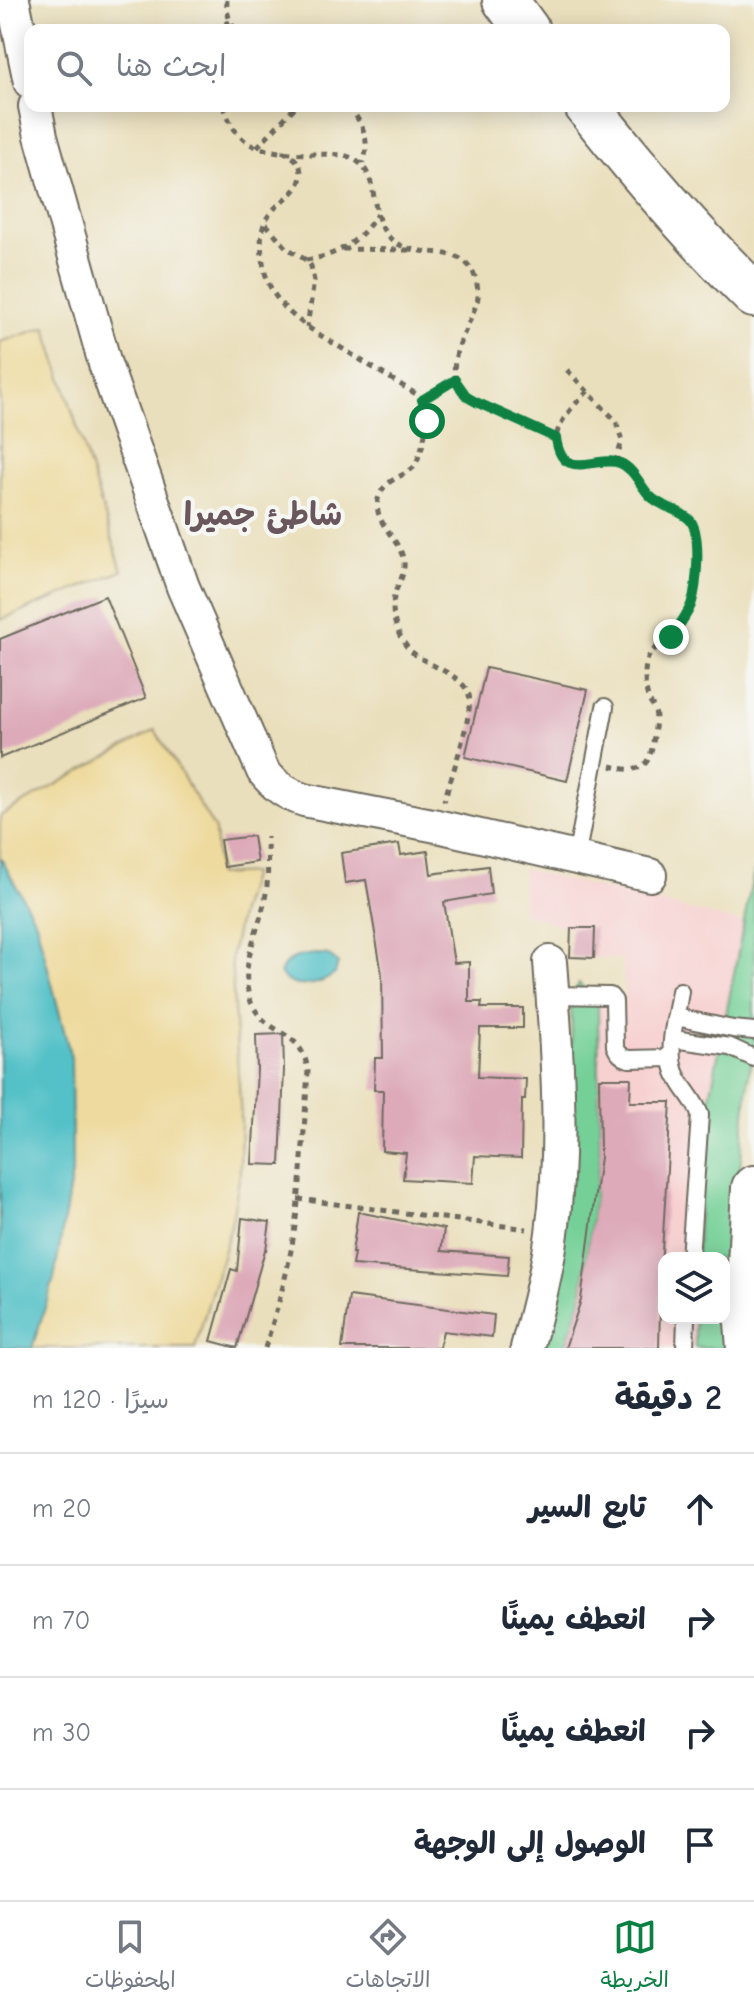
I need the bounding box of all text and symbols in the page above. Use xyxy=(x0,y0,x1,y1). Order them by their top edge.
search box xyxy=(24,24,730,112)
icon: search xyxy=(52,46,96,90)
text: ابحث هنا xyxy=(116,49,226,84)
route start xyxy=(409,403,445,439)
district label: شاطئ جميرا xyxy=(184,496,342,534)
route end xyxy=(653,619,689,655)
map controls xyxy=(658,1252,730,1324)
button: layers xyxy=(658,1252,730,1324)
text: 2 دقيقة xyxy=(615,1378,722,1418)
text: سيرًا · 120 m xyxy=(32,1385,169,1415)
icon: ahead xyxy=(678,1487,722,1531)
text: تابع السير xyxy=(528,1490,646,1525)
text: 20 m xyxy=(32,1494,92,1524)
icon: right xyxy=(678,1599,722,1643)
text: انعطف يمينًا xyxy=(501,1602,646,1637)
text: 70 m xyxy=(32,1606,90,1636)
icon: right xyxy=(678,1711,722,1755)
text: انعطف يمينًا xyxy=(501,1714,646,1749)
text: 30 m xyxy=(32,1718,91,1748)
icon: arrive xyxy=(678,1823,722,1867)
text: الوصول إلى الوجهة xyxy=(414,1826,646,1861)
tab: المحفوظات xyxy=(85,1915,176,1999)
tab: الاتجاهات xyxy=(345,1915,430,1999)
tab: الخريطة xyxy=(600,1915,669,1999)

